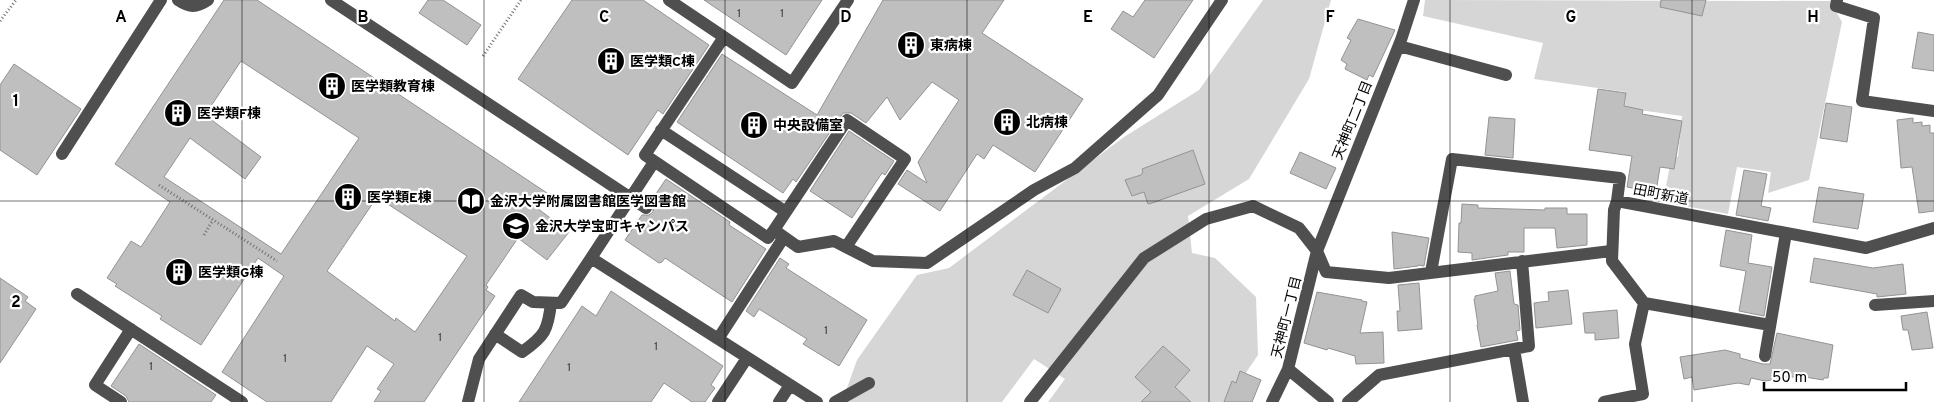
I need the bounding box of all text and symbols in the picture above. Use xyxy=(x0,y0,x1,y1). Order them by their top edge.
house number: 1 xyxy=(737,7,741,21)
house number: 1 xyxy=(780,7,784,21)
text: A xyxy=(115,8,127,28)
text: B xyxy=(357,8,369,28)
text: C xyxy=(599,8,609,28)
text: D xyxy=(840,8,852,28)
text: E xyxy=(1083,8,1093,28)
text: F xyxy=(1325,8,1335,28)
text: G xyxy=(1566,8,1576,28)
text: H xyxy=(1807,8,1819,28)
building icon: 東病棟 xyxy=(896,30,926,60)
place label: 東病棟 xyxy=(930,37,972,55)
building icon: 医学類C棟 xyxy=(596,46,626,76)
place label: 医学類C棟 xyxy=(630,53,695,71)
building icon: 医学類教育棟 xyxy=(317,71,347,101)
place label: 医学類教育棟 xyxy=(351,78,435,96)
street label: 天神町二丁目 xyxy=(1330,78,1377,163)
text: 1 xyxy=(13,92,19,112)
building icon: 医学類F棟 xyxy=(163,98,193,128)
place label: 医学類F棟 xyxy=(197,105,261,123)
building icon: 北病棟 xyxy=(992,107,1022,137)
building icon: 中央設備室 xyxy=(739,110,769,140)
place label: 北病棟 xyxy=(1026,114,1068,132)
place label: 中央設備室 xyxy=(773,117,843,135)
building icon: 医学類E棟 xyxy=(333,182,363,212)
street label: 田町新道 xyxy=(1632,182,1690,209)
library icon: 金沢大学附属図書館医学図書館 xyxy=(456,186,486,216)
place label: 医学類E棟 xyxy=(367,189,432,207)
place label: 金沢大学附属図書館医学図書館 xyxy=(490,194,686,211)
school or university icon: 金沢大学宝町キャンパス xyxy=(501,211,531,241)
place label: 金沢大学宝町キャンパス xyxy=(535,219,689,236)
building icon: 医学類G棟 xyxy=(164,257,194,287)
place label: 医学類G棟 xyxy=(198,264,264,282)
street label: 天神町一丁目 xyxy=(1269,275,1306,360)
text: 2 xyxy=(11,293,21,313)
house number: 1 xyxy=(824,324,828,338)
house number: 1 xyxy=(438,331,442,345)
house number: 1 xyxy=(654,340,658,354)
house number: 1 xyxy=(283,352,287,366)
house number: 1 xyxy=(149,360,153,374)
scale bar xyxy=(1764,360,1906,392)
house number: 1 xyxy=(567,361,571,375)
text: 50 m xyxy=(1772,369,1807,388)

